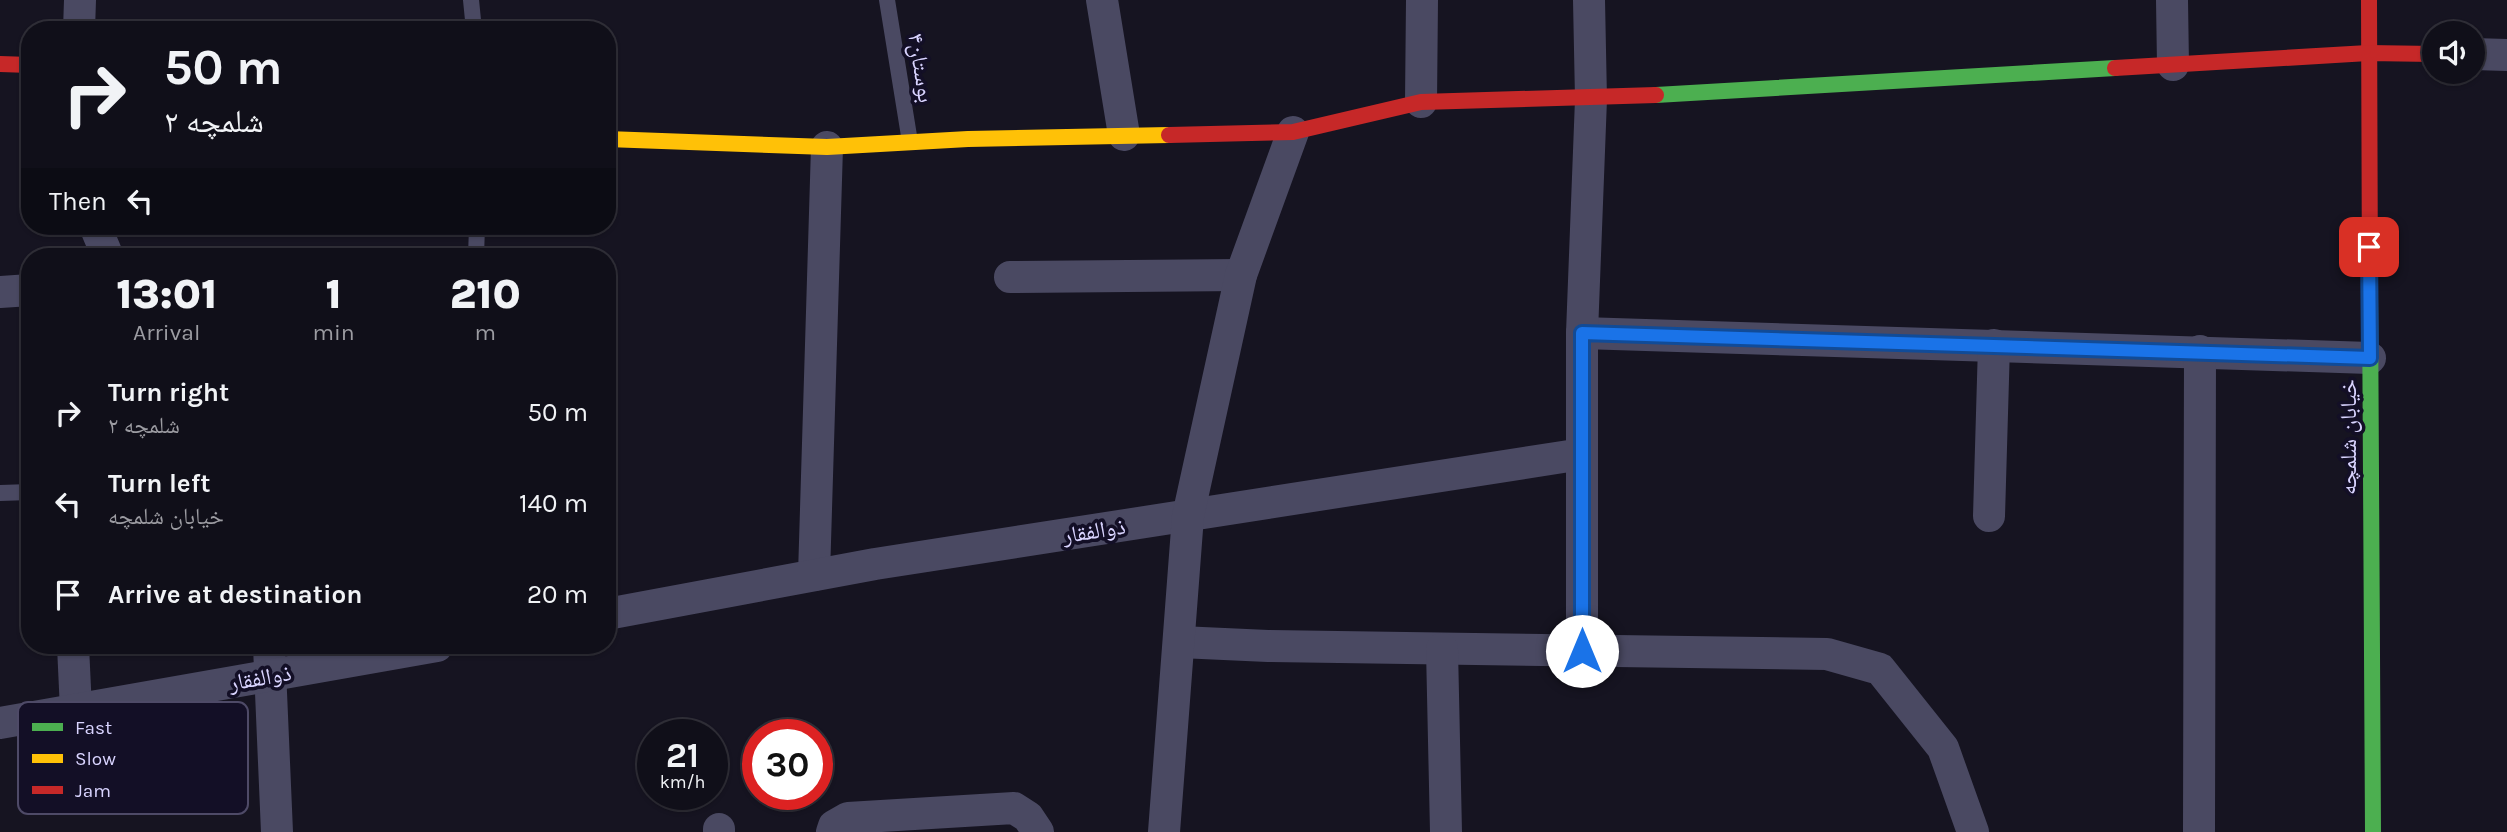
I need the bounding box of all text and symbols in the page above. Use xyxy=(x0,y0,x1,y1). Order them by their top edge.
map controls xyxy=(2422,21,2485,84)
button: sound xyxy=(2422,21,2485,84)
street label: بوستان۴ xyxy=(902,31,940,105)
text: 50 m xyxy=(164,39,282,96)
icon: right xyxy=(49,49,140,140)
text: شلمچه ۲ xyxy=(164,103,264,140)
icon: left xyxy=(121,182,159,220)
text: Then xyxy=(49,186,107,217)
pin xyxy=(2339,217,2399,277)
icon: arrive xyxy=(2350,228,2388,266)
text: 13:01 xyxy=(116,269,217,319)
text: 1 xyxy=(325,269,342,319)
text: 210 xyxy=(450,269,521,319)
text: Arrival xyxy=(133,319,200,346)
text: min xyxy=(312,319,355,346)
text: m xyxy=(475,319,496,346)
text: Turn right xyxy=(108,377,229,408)
street label: خیابان شلمچه xyxy=(2335,379,2362,495)
icon: right xyxy=(49,394,87,432)
text: 50 m xyxy=(527,397,588,428)
text: شلمچه ۲ xyxy=(108,412,180,439)
text: Turn left xyxy=(108,468,210,499)
icon: left xyxy=(49,485,87,523)
text: 140 m xyxy=(519,488,588,519)
text: خیابان شلمچه xyxy=(108,503,224,530)
street label: ذوالفقار xyxy=(1060,513,1127,549)
icon: arrive xyxy=(49,576,87,614)
text: Arrive at destination xyxy=(108,579,362,610)
text: 20 m xyxy=(527,579,588,610)
position arrow xyxy=(1545,614,1619,688)
street label: ذوالفقار xyxy=(226,659,293,697)
legend xyxy=(18,702,248,814)
text: Fast xyxy=(75,717,112,739)
speed limit sign: 30 xyxy=(742,719,833,810)
text: 21 xyxy=(666,735,699,776)
text: Slow xyxy=(75,748,116,770)
text: km/h xyxy=(660,771,705,793)
text: Jam xyxy=(75,780,111,802)

